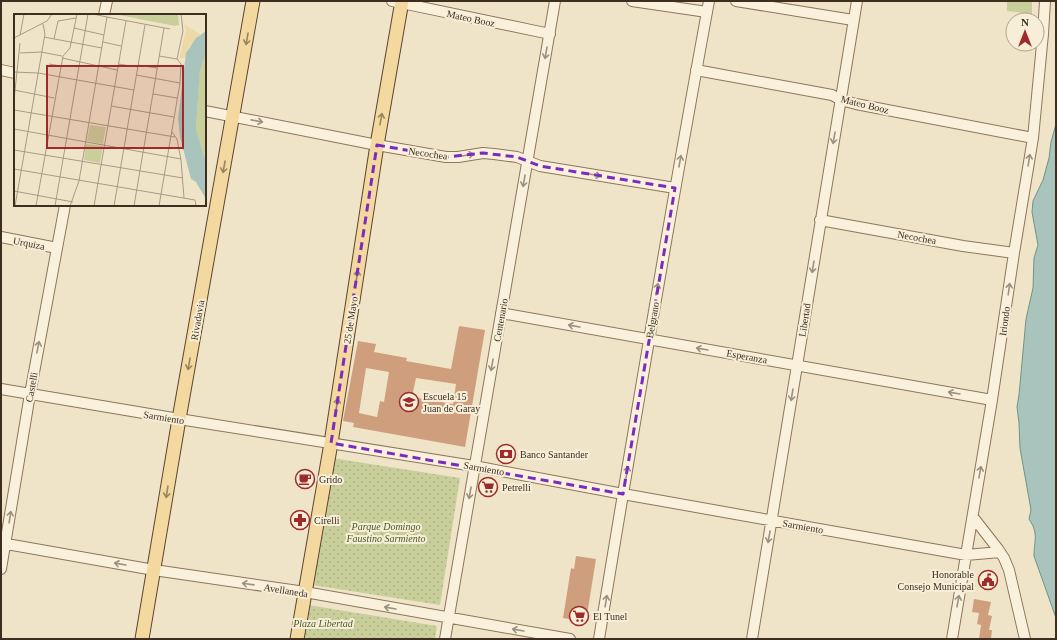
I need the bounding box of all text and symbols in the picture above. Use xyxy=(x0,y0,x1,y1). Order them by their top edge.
street label: Mateo Booz xyxy=(446,8,497,29)
north arrow xyxy=(1005,12,1045,52)
inset map xyxy=(14,14,206,206)
text: N xyxy=(1021,16,1029,28)
one-way arrow xyxy=(242,33,250,46)
one-way arrow xyxy=(542,46,550,59)
street label: Mateo Booz xyxy=(840,93,891,116)
one-way arrow xyxy=(378,113,386,126)
one-way arrow xyxy=(250,118,263,126)
one-way arrow xyxy=(830,131,838,144)
street label: Necochea xyxy=(408,145,449,162)
one-way arrow xyxy=(461,151,474,159)
one-way arrow xyxy=(1025,154,1033,167)
one-way arrow xyxy=(676,155,684,168)
one-way arrow xyxy=(220,161,228,174)
one-way arrow xyxy=(588,171,601,179)
one-way arrow xyxy=(520,174,528,187)
street label: Necochea xyxy=(897,229,938,246)
street label: Urquiza xyxy=(12,235,46,252)
one-way arrow xyxy=(809,260,817,273)
one-way arrow xyxy=(353,269,361,282)
one-way arrow xyxy=(654,283,662,296)
one-way arrow xyxy=(1005,283,1013,296)
street label: 25 de Mayo xyxy=(341,296,360,345)
street label: Centenario xyxy=(491,298,510,343)
street label: Rivadavia xyxy=(189,299,207,341)
street label: Belgrano xyxy=(644,301,661,339)
street label: Libertad xyxy=(796,302,813,338)
street label: Iriondo xyxy=(997,306,1012,336)
one-way arrow xyxy=(568,322,581,330)
one-way arrow xyxy=(35,341,43,354)
one-way arrow xyxy=(696,344,709,352)
street label: Esperanza xyxy=(726,348,769,366)
one-way arrow xyxy=(185,357,193,370)
one-way arrow xyxy=(488,358,496,371)
street label: Castelli xyxy=(23,371,40,403)
one-way arrow xyxy=(788,388,796,401)
one-way arrow xyxy=(948,389,961,397)
school or university icon: Escuela 15 Juan de Garay xyxy=(398,391,420,413)
place label: Escuela 15 Juan de Garay xyxy=(423,391,480,414)
one-way arrow xyxy=(333,398,341,411)
street label: Sarmiento xyxy=(143,409,185,426)
bank icon: Banco Santander xyxy=(495,443,517,465)
place label: Banco Santander xyxy=(520,449,589,460)
street label: Sarmiento xyxy=(463,460,505,477)
one-way arrow xyxy=(623,466,631,479)
one-way arrow xyxy=(976,466,984,479)
cafe icon: Grido xyxy=(294,468,316,490)
place label: Grido xyxy=(319,474,342,485)
supermarket icon: Petrelli xyxy=(477,476,499,498)
place label: Petrelli xyxy=(502,482,531,493)
one-way arrow xyxy=(163,486,171,499)
one-way arrow xyxy=(466,486,474,499)
pharmacy icon: Cirelli xyxy=(289,509,311,531)
one-way arrow xyxy=(6,511,14,524)
place label: Cirelli xyxy=(314,515,340,526)
street label: Sarmiento xyxy=(782,518,824,535)
park label: Parque Domingo Faustino Sarmiento xyxy=(345,521,426,544)
one-way arrow xyxy=(765,530,773,543)
one-way arrow xyxy=(113,560,126,568)
place label: Honorable Consejo Municipal xyxy=(898,569,975,592)
public building icon: Honorable Consejo Municipal xyxy=(977,569,999,591)
one-way arrow xyxy=(242,580,255,588)
street label: Avellaneda xyxy=(263,582,309,600)
one-way arrow xyxy=(602,594,610,607)
one-way arrow xyxy=(954,594,962,607)
one-way arrow xyxy=(384,603,397,611)
supermarket icon: El Tunel xyxy=(568,605,590,627)
place label: El Tunel xyxy=(593,611,627,622)
park label: Plaza Libertad xyxy=(292,618,354,629)
one-way arrow xyxy=(512,626,525,634)

